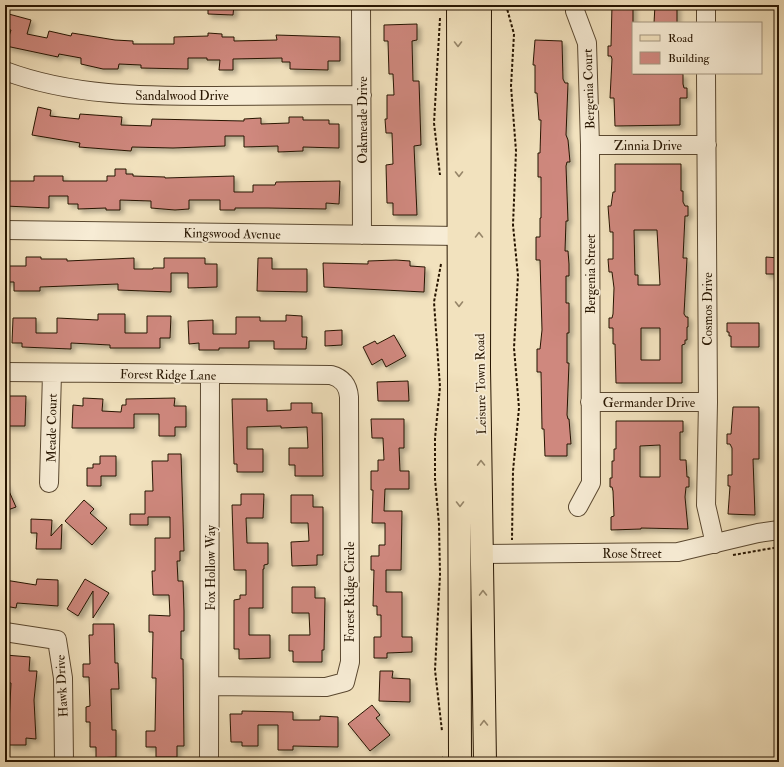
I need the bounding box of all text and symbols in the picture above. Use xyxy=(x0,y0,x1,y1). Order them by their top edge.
legend xyxy=(632,22,762,74)
text: Road xyxy=(668,31,693,46)
one-way arrow xyxy=(454,41,462,47)
street label: Bergenia Court xyxy=(580,49,598,129)
text: Building xyxy=(668,51,711,66)
street label: Oakmeade Drive xyxy=(355,76,371,164)
street label: Sandalwood Drive xyxy=(135,88,229,104)
street label: Zinnia Drive xyxy=(614,138,683,154)
one-way arrow xyxy=(454,171,463,177)
street label: Kingswood Avenue xyxy=(183,225,281,243)
one-way arrow xyxy=(475,232,483,238)
street label: Bergenia Street xyxy=(583,234,599,314)
street label: Cosmos Drive xyxy=(700,272,716,346)
one-way arrow xyxy=(455,301,463,307)
street label: Leisure Town Road xyxy=(472,333,490,435)
street label: Forest Ridge Lane xyxy=(120,366,217,384)
street label: Meade Court xyxy=(43,393,61,463)
street label: Germander Drive xyxy=(603,395,696,411)
one-way arrow xyxy=(477,460,485,466)
one-way arrow xyxy=(456,501,464,507)
street label: Fox Hollow Way xyxy=(203,525,220,611)
street label: Forest Ridge Circle xyxy=(342,541,358,643)
street label: Rose Street xyxy=(602,546,662,562)
one-way arrow xyxy=(479,590,487,596)
street label: Hawk Drive xyxy=(52,654,72,718)
one-way arrow xyxy=(480,720,489,726)

